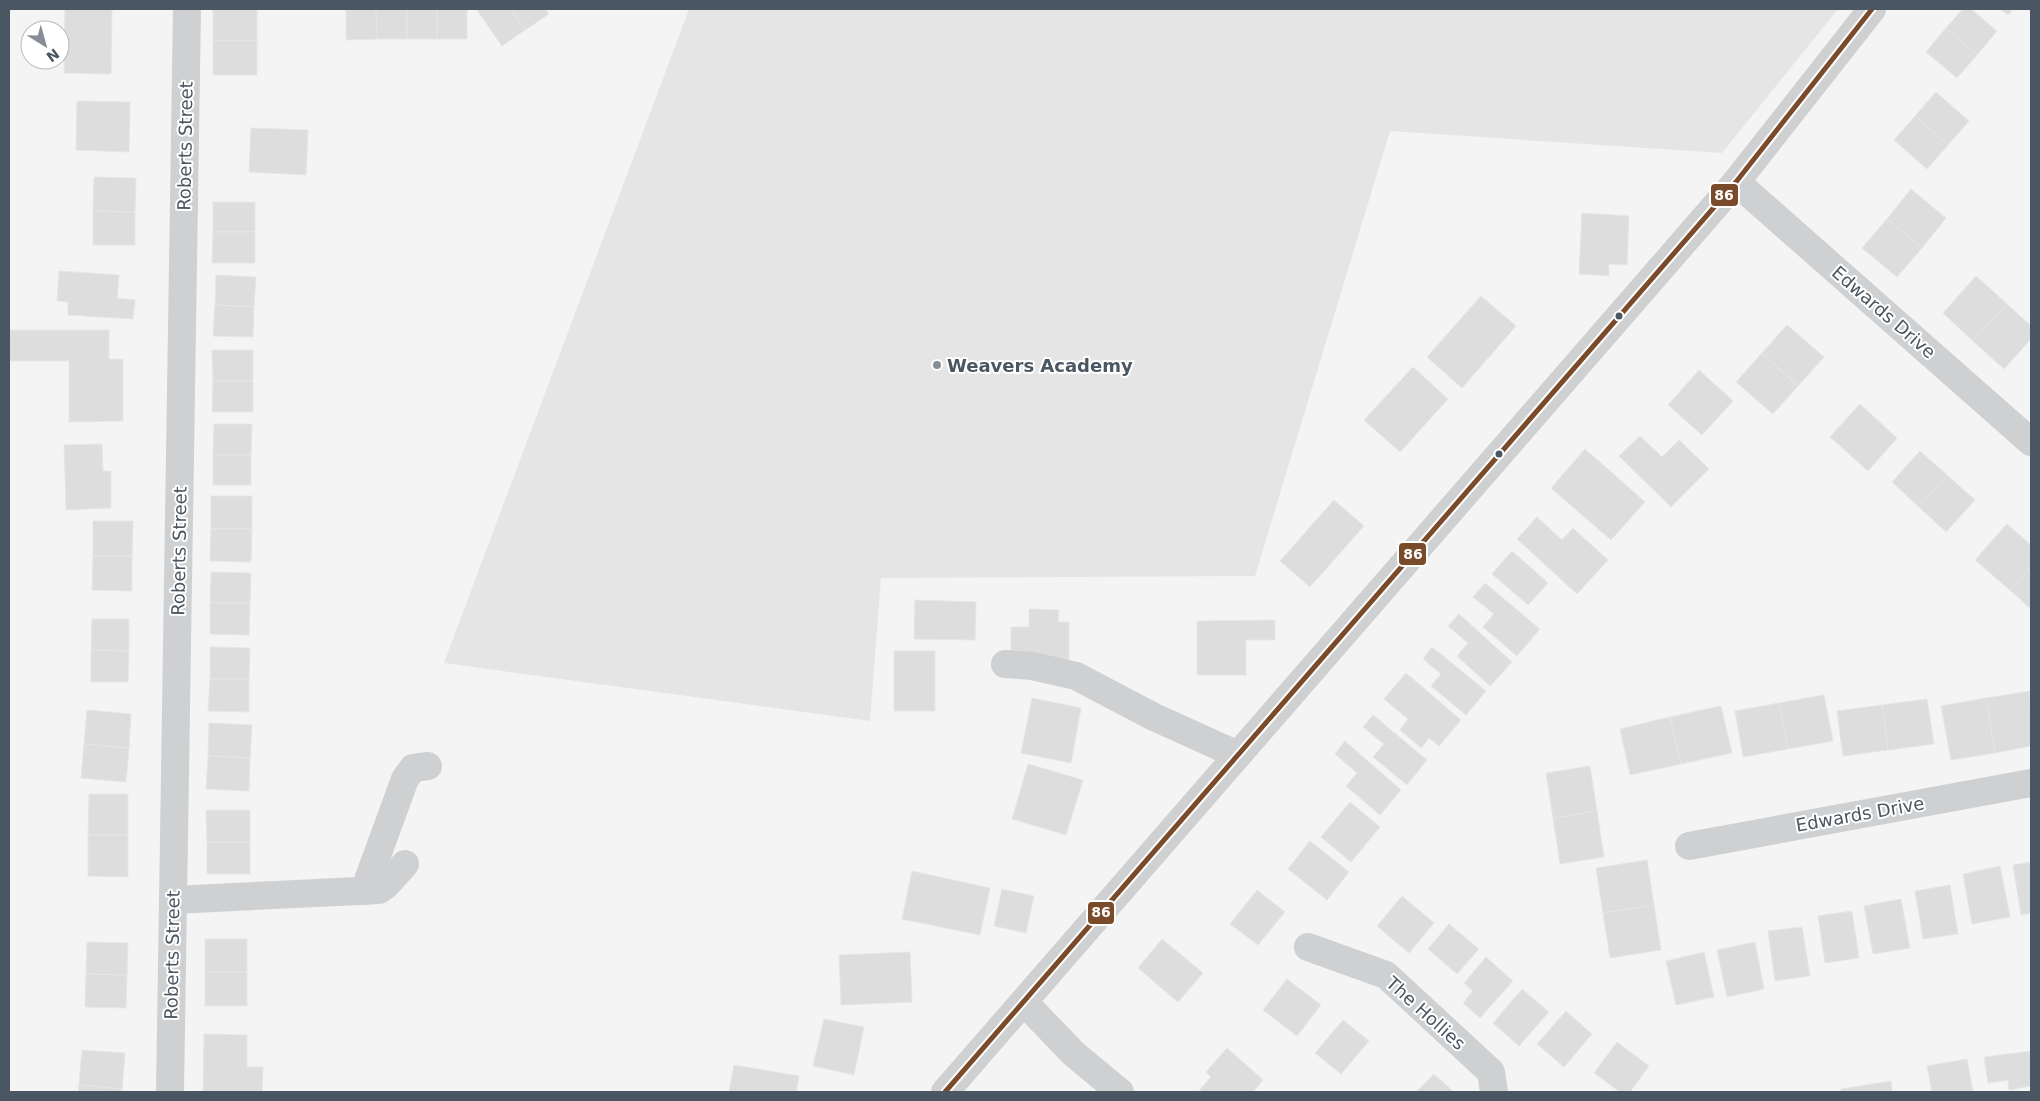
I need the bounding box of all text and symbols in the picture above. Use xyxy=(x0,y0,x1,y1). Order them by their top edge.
north arrow xyxy=(20,20,70,70)
text: N xyxy=(43,45,62,65)
street label: Roberts Street xyxy=(173,81,197,211)
line badge: 86 xyxy=(1710,183,1739,207)
text: 86 xyxy=(1714,187,1734,203)
street label: Edwards Drive xyxy=(1828,261,1940,363)
unlabelled marker xyxy=(1614,311,1624,321)
place label: Weavers Academy xyxy=(947,355,1133,376)
marker: Weavers Academy xyxy=(931,359,943,371)
unlabelled marker xyxy=(1494,449,1504,459)
street label: Roberts Street xyxy=(167,486,191,616)
line badge: 86 xyxy=(1398,542,1427,566)
text: 86 xyxy=(1403,546,1423,562)
street label: Edwards Drive xyxy=(1794,792,1926,836)
street label: Roberts Street xyxy=(160,890,184,1020)
line badge: 86 xyxy=(1087,901,1115,925)
text: 86 xyxy=(1091,904,1111,920)
street label: The Hollies xyxy=(1381,971,1470,1054)

